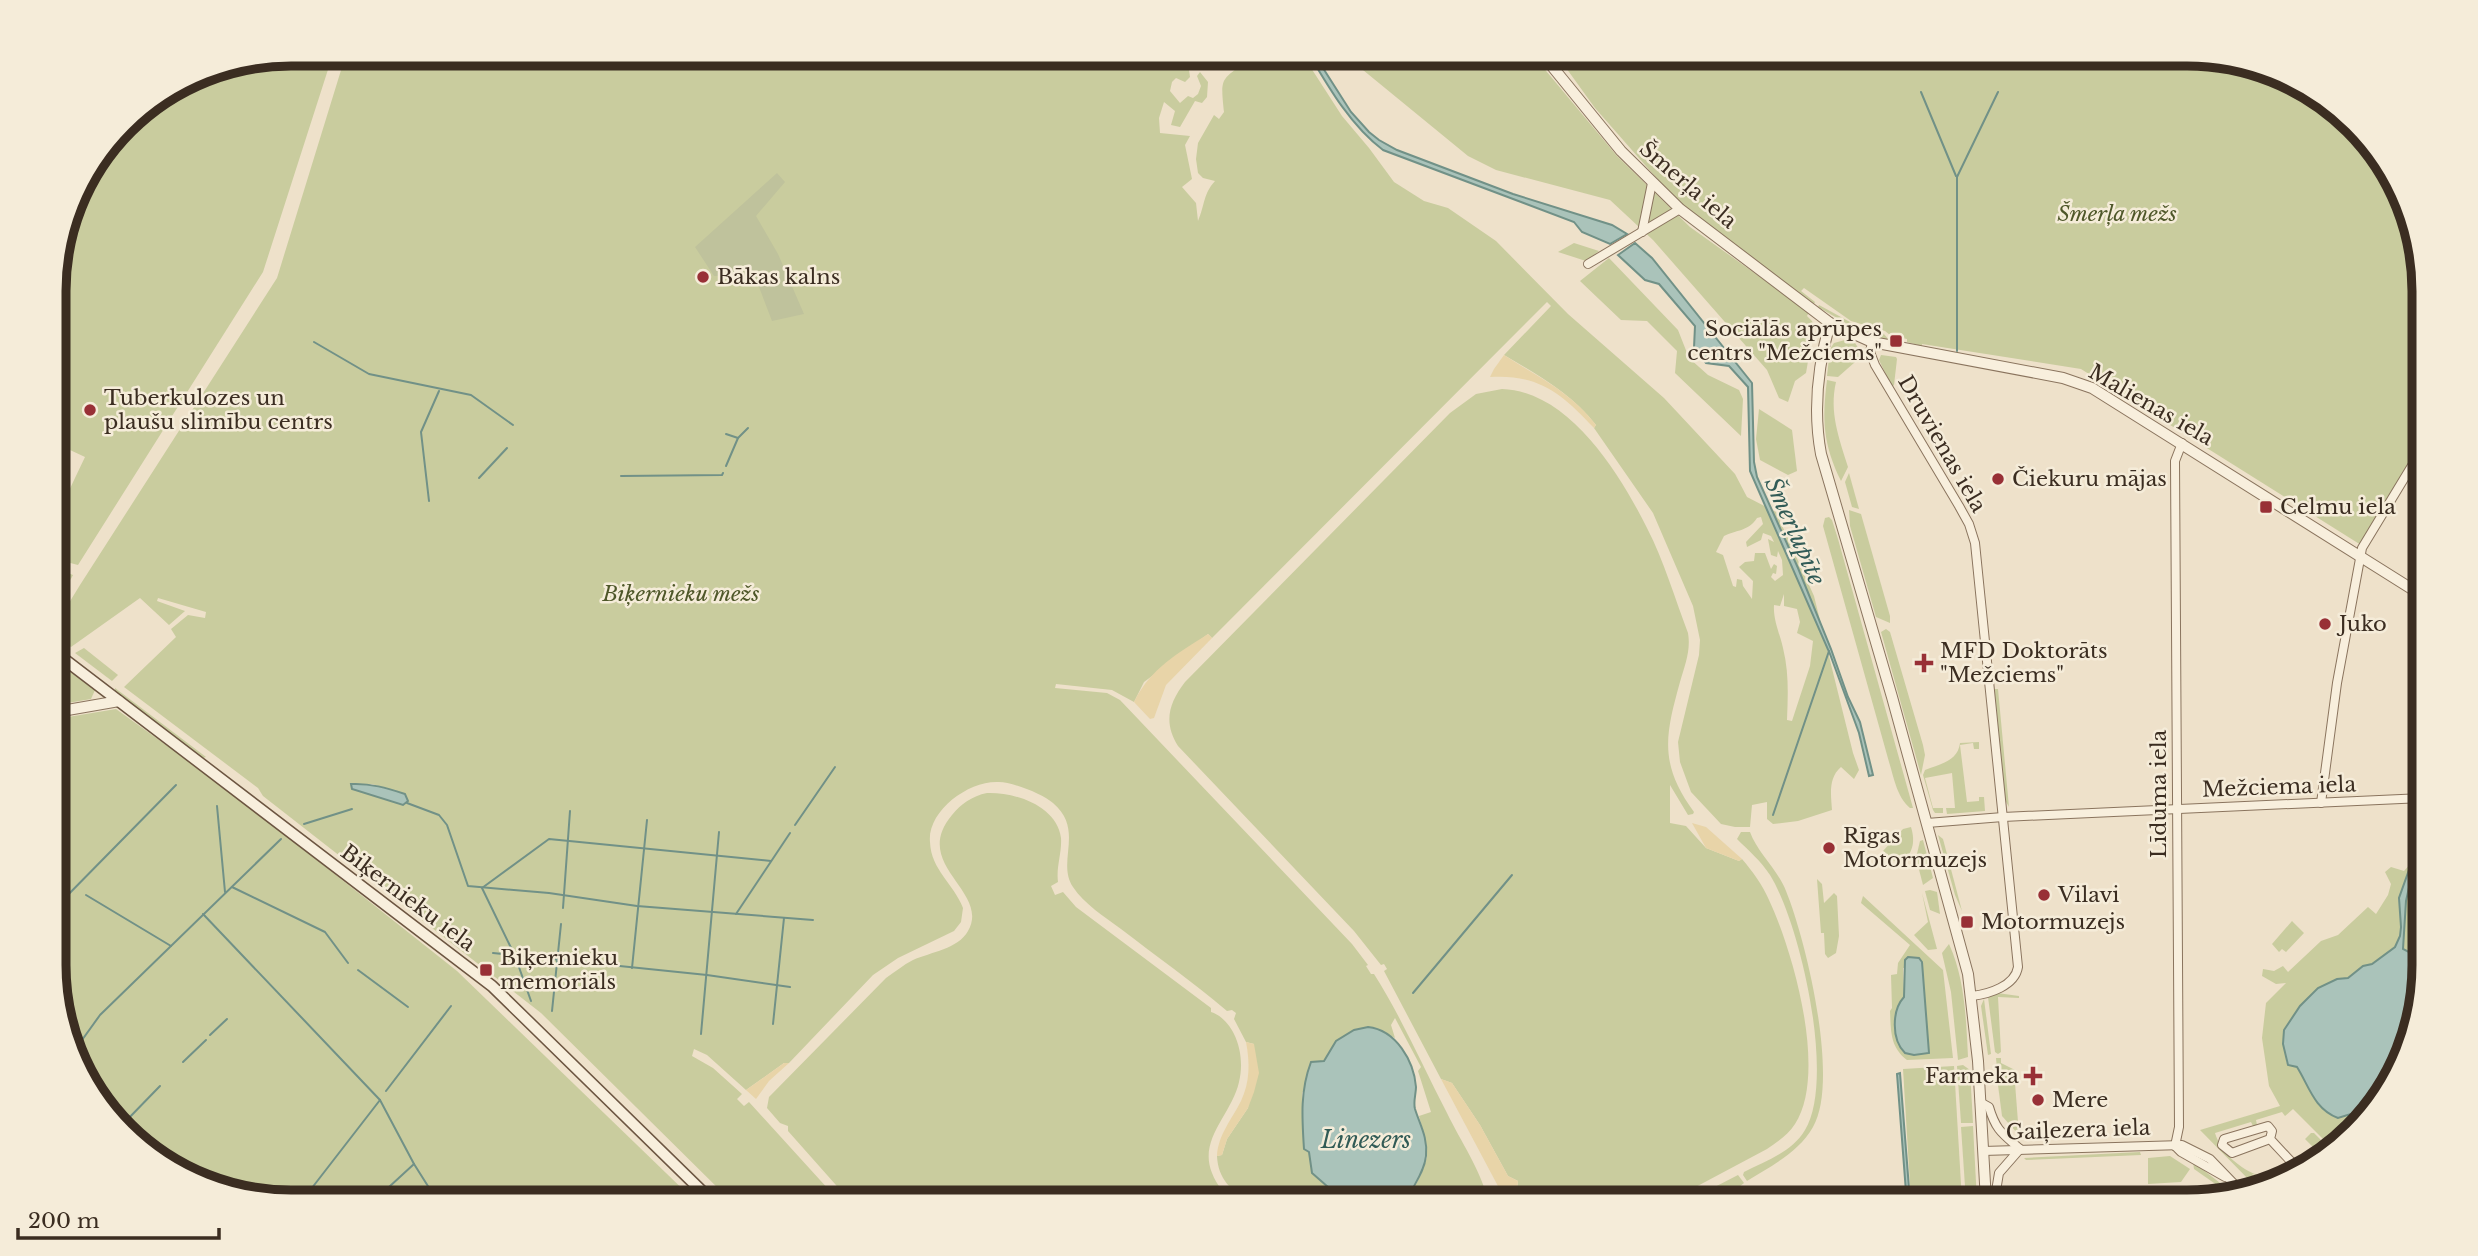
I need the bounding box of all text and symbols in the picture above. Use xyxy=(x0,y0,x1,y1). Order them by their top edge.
street label: Šmerļa iela xyxy=(1634,136,1742,234)
park label: Šmerļa mežs xyxy=(2057,201,2177,227)
place label: Bākas kalns xyxy=(717,264,840,290)
marker: Bākas kalns xyxy=(695,269,711,285)
place label: Sociālās aprūpes centrs "Mežciems" xyxy=(1687,316,1882,366)
marker: Sociālās aprūpes centrs "Mežciems" xyxy=(1888,333,1904,349)
street label: Malienas iela xyxy=(2084,359,2218,451)
street label: Druvienas iela xyxy=(1892,371,1992,517)
place label: Tuberkulozes un plaušu slimību centrs xyxy=(104,385,333,435)
marker: Tuberkulozes un plaušu slimību centrs xyxy=(82,402,98,418)
place label: Čiekuru mājas xyxy=(2012,466,2167,492)
marker: Čiekuru mājas xyxy=(1990,471,2006,487)
water label: Šmerļupīte xyxy=(1759,472,1833,590)
place label: Celmu iela xyxy=(2280,494,2396,520)
marker: Celmu iela xyxy=(2258,499,2274,515)
park label: Biķernieku mežs xyxy=(602,581,759,607)
place label: Juko xyxy=(2336,611,2387,637)
marker: Juko xyxy=(2317,616,2333,632)
place label: MFD Doktorāts "Mežciems" xyxy=(1940,638,2108,688)
marker: MFD Doktorāts "Mežciems" xyxy=(1914,653,1934,673)
street label: Līduma iela xyxy=(2146,729,2172,858)
street label: Mežciema iela xyxy=(2202,771,2357,803)
place label: Rīgas Motormuzejs xyxy=(1843,823,1987,873)
street label: Biķernieku iela xyxy=(336,839,481,957)
marker: Rīgas Motormuzejs xyxy=(1821,840,1837,856)
place label: Vilavi xyxy=(2057,882,2119,908)
marker: Vilavi xyxy=(2036,887,2052,903)
place label: Motormuzejs xyxy=(1981,909,2125,935)
marker: Motormuzejs xyxy=(1959,914,1975,930)
place label: Biķernieku memoriāls xyxy=(500,945,618,995)
marker: Biķernieku memoriāls xyxy=(478,962,494,978)
place label: Farmeka xyxy=(1925,1063,2019,1089)
marker: Farmeka xyxy=(2025,1068,2041,1084)
place label: Mere xyxy=(2052,1087,2108,1113)
marker: Mere xyxy=(2030,1092,2046,1108)
street label: Gaiļezera iela xyxy=(2005,1114,2151,1146)
water label: Linezers xyxy=(1320,1126,1411,1154)
scale bar xyxy=(18,1196,219,1240)
text: 200 m xyxy=(28,1208,100,1234)

